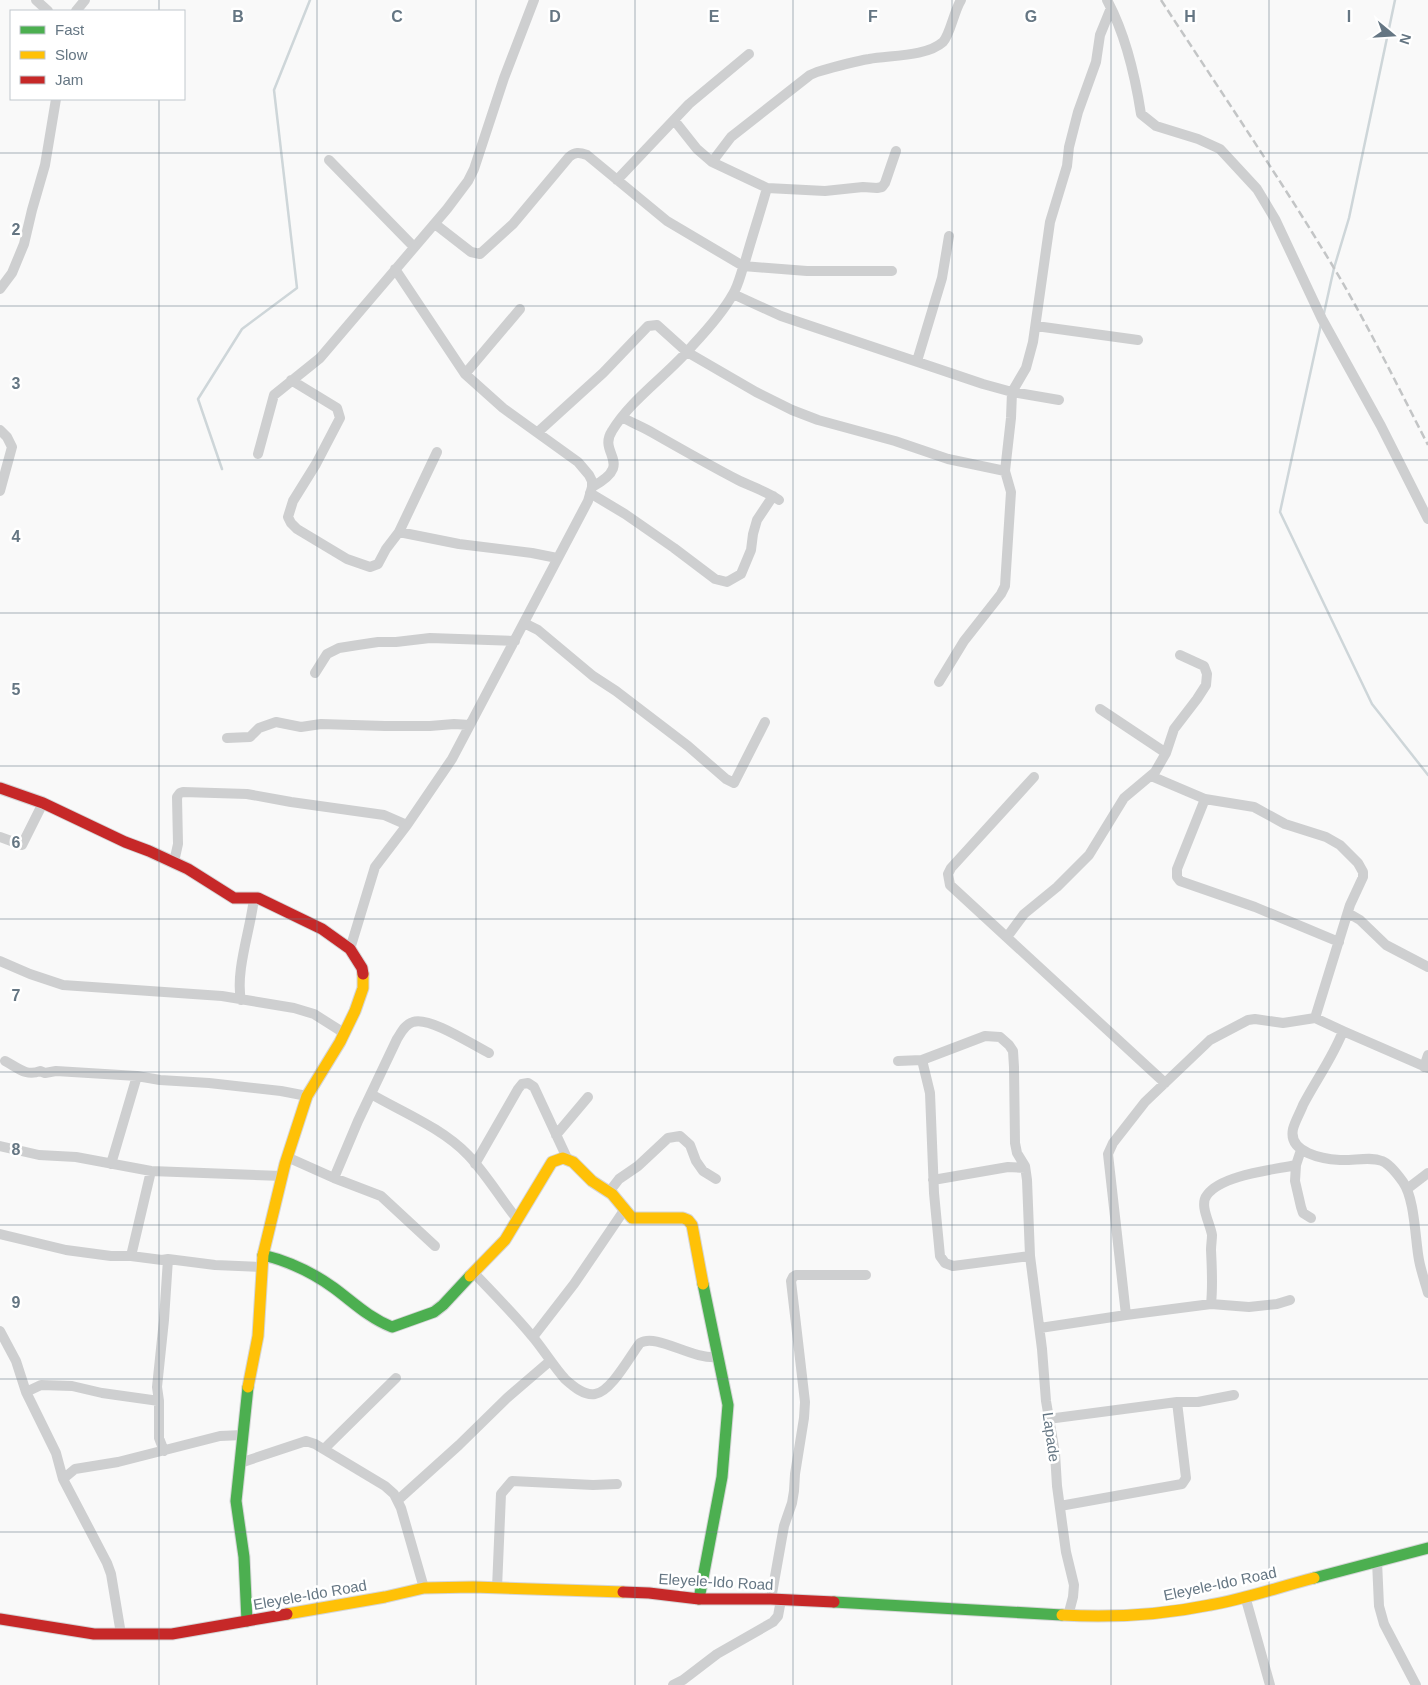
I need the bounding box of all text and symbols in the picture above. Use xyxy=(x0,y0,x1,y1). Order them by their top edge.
text: B xyxy=(232,8,244,25)
text: C xyxy=(391,8,403,25)
text: D xyxy=(549,8,561,25)
text: E xyxy=(709,8,720,25)
text: F xyxy=(868,8,878,25)
text: G xyxy=(1025,8,1037,25)
text: H xyxy=(1184,8,1196,25)
text: I xyxy=(1347,8,1351,25)
legend xyxy=(10,10,185,100)
north arrow xyxy=(1368,10,1418,60)
text: Fast xyxy=(55,21,85,38)
text: N xyxy=(1396,32,1415,46)
text: Slow xyxy=(55,46,88,63)
text: Jam xyxy=(55,71,83,88)
text: 2 xyxy=(12,221,21,238)
text: 3 xyxy=(12,375,21,392)
text: 4 xyxy=(12,528,21,545)
text: 5 xyxy=(12,681,21,698)
text: 6 xyxy=(12,834,21,851)
text: 7 xyxy=(12,987,21,1004)
text: 8 xyxy=(12,1141,21,1158)
text: 9 xyxy=(12,1294,21,1311)
street label: Lapade xyxy=(1040,1411,1063,1463)
street label: Eleyele-Ido Road xyxy=(1162,1563,1278,1604)
street label: Eleyele-Ido Road xyxy=(658,1570,774,1593)
street label: Eleyele-Ido Road xyxy=(252,1576,368,1613)

